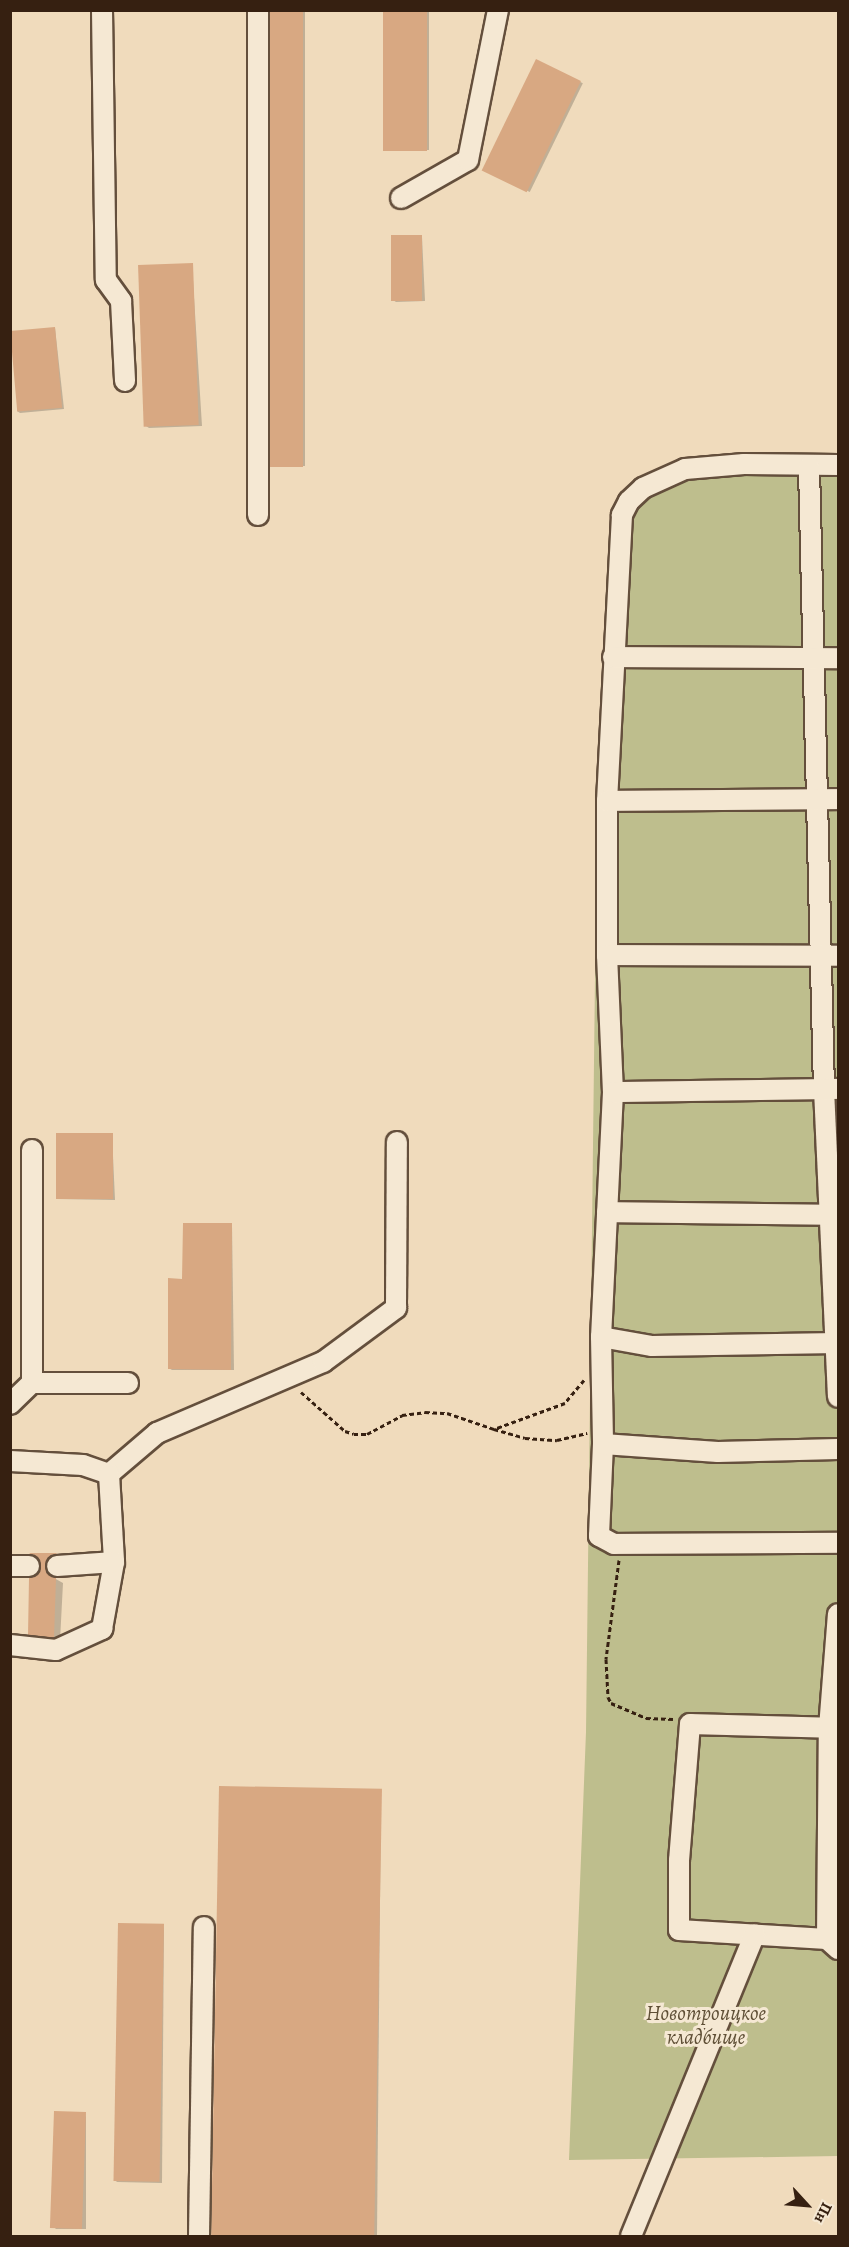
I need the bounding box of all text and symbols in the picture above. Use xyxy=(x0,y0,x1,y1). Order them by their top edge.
park label: Новотроицкое кладбище xyxy=(646,2000,766,2050)
north arrow xyxy=(777,2175,837,2235)
text: Пн xyxy=(809,2199,838,2227)

